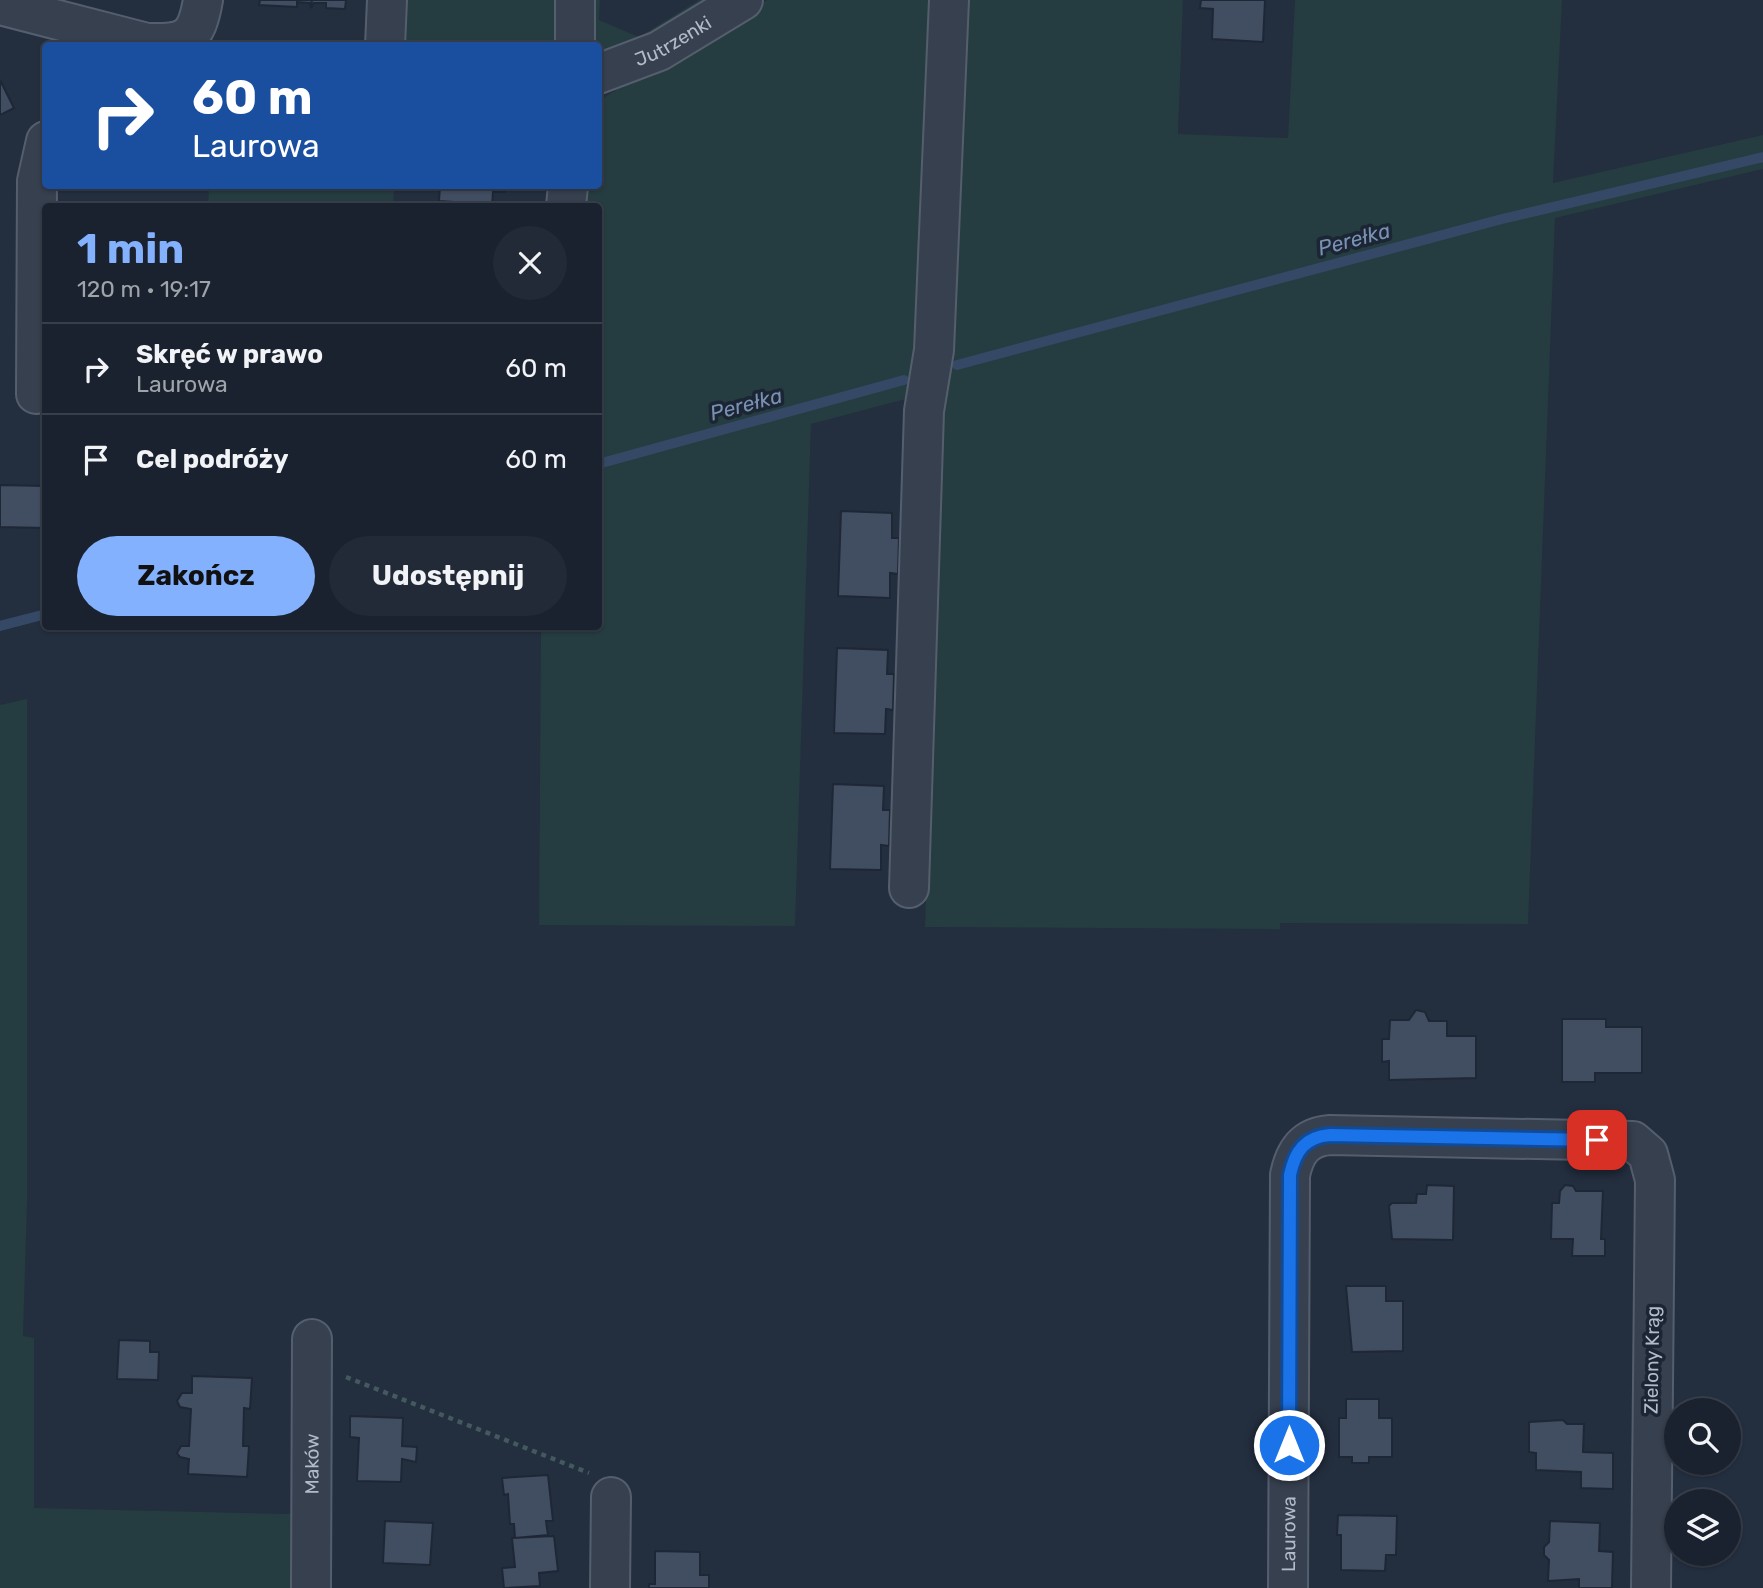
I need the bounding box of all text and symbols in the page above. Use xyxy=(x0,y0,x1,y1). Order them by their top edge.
street label: Jutrzenki xyxy=(631,11,715,71)
text: 60 m xyxy=(192,68,313,126)
icon: right xyxy=(77,70,168,161)
text: Laurowa xyxy=(192,127,320,165)
water label: Perełka xyxy=(1315,217,1393,261)
text: 1 min xyxy=(77,224,184,274)
button: close xyxy=(493,226,567,300)
text: 120 m · 19:17 xyxy=(77,275,211,303)
text: Skręć w prawo xyxy=(136,339,323,370)
icon: right xyxy=(77,350,115,388)
text: 60 m xyxy=(505,353,567,384)
text: Laurowa xyxy=(136,370,228,398)
water label: Perełka xyxy=(707,382,785,426)
icon: arrive xyxy=(77,441,115,479)
text: Cel podróży xyxy=(136,444,289,475)
text: 60 m xyxy=(505,444,567,475)
button: Zakończ xyxy=(77,536,315,616)
button: Udostępnij xyxy=(329,536,567,616)
pin xyxy=(1567,1110,1627,1170)
icon: arrive xyxy=(1578,1121,1616,1159)
street label: Zielony Krąg xyxy=(1640,1306,1664,1414)
map controls xyxy=(1664,1398,1741,1566)
button: search xyxy=(1664,1398,1741,1475)
position arrow xyxy=(1252,1408,1326,1482)
street label: Maków xyxy=(300,1434,323,1494)
button: layers xyxy=(1664,1489,1741,1566)
street label: Laurowa xyxy=(1277,1496,1300,1572)

